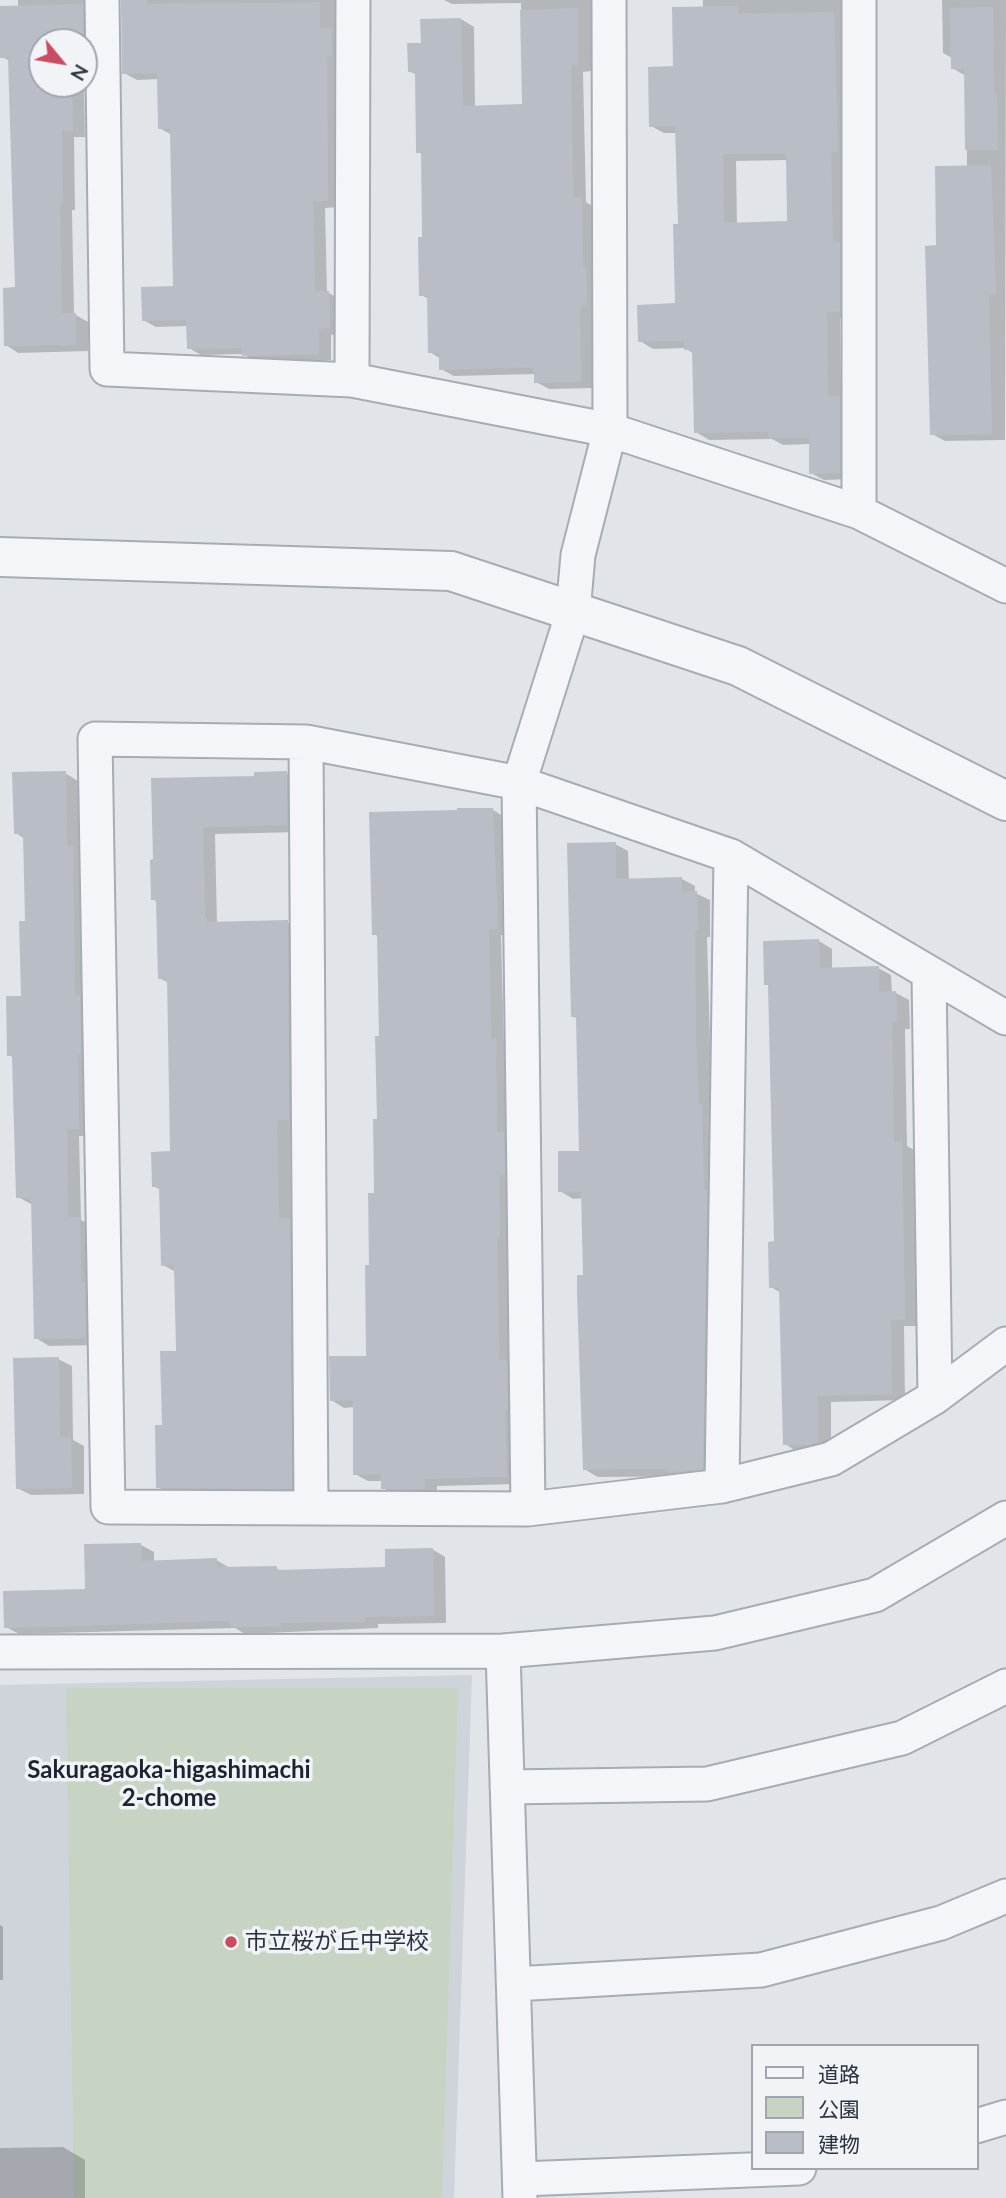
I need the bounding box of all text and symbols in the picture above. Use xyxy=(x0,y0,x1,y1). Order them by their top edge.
north arrow xyxy=(28,28,98,98)
text: N xyxy=(66,61,94,85)
district label: Sakuragaoka-higashimachi 2-chome xyxy=(27,1756,311,1812)
place label: 市立桜が丘中学校 xyxy=(245,1928,429,1956)
marker: 市立桜が丘中学校 xyxy=(223,1934,239,1950)
legend xyxy=(750,2044,978,2170)
text: 道路 xyxy=(818,2061,860,2086)
text: 公園 xyxy=(818,2096,860,2121)
text: 建物 xyxy=(818,2131,860,2156)

